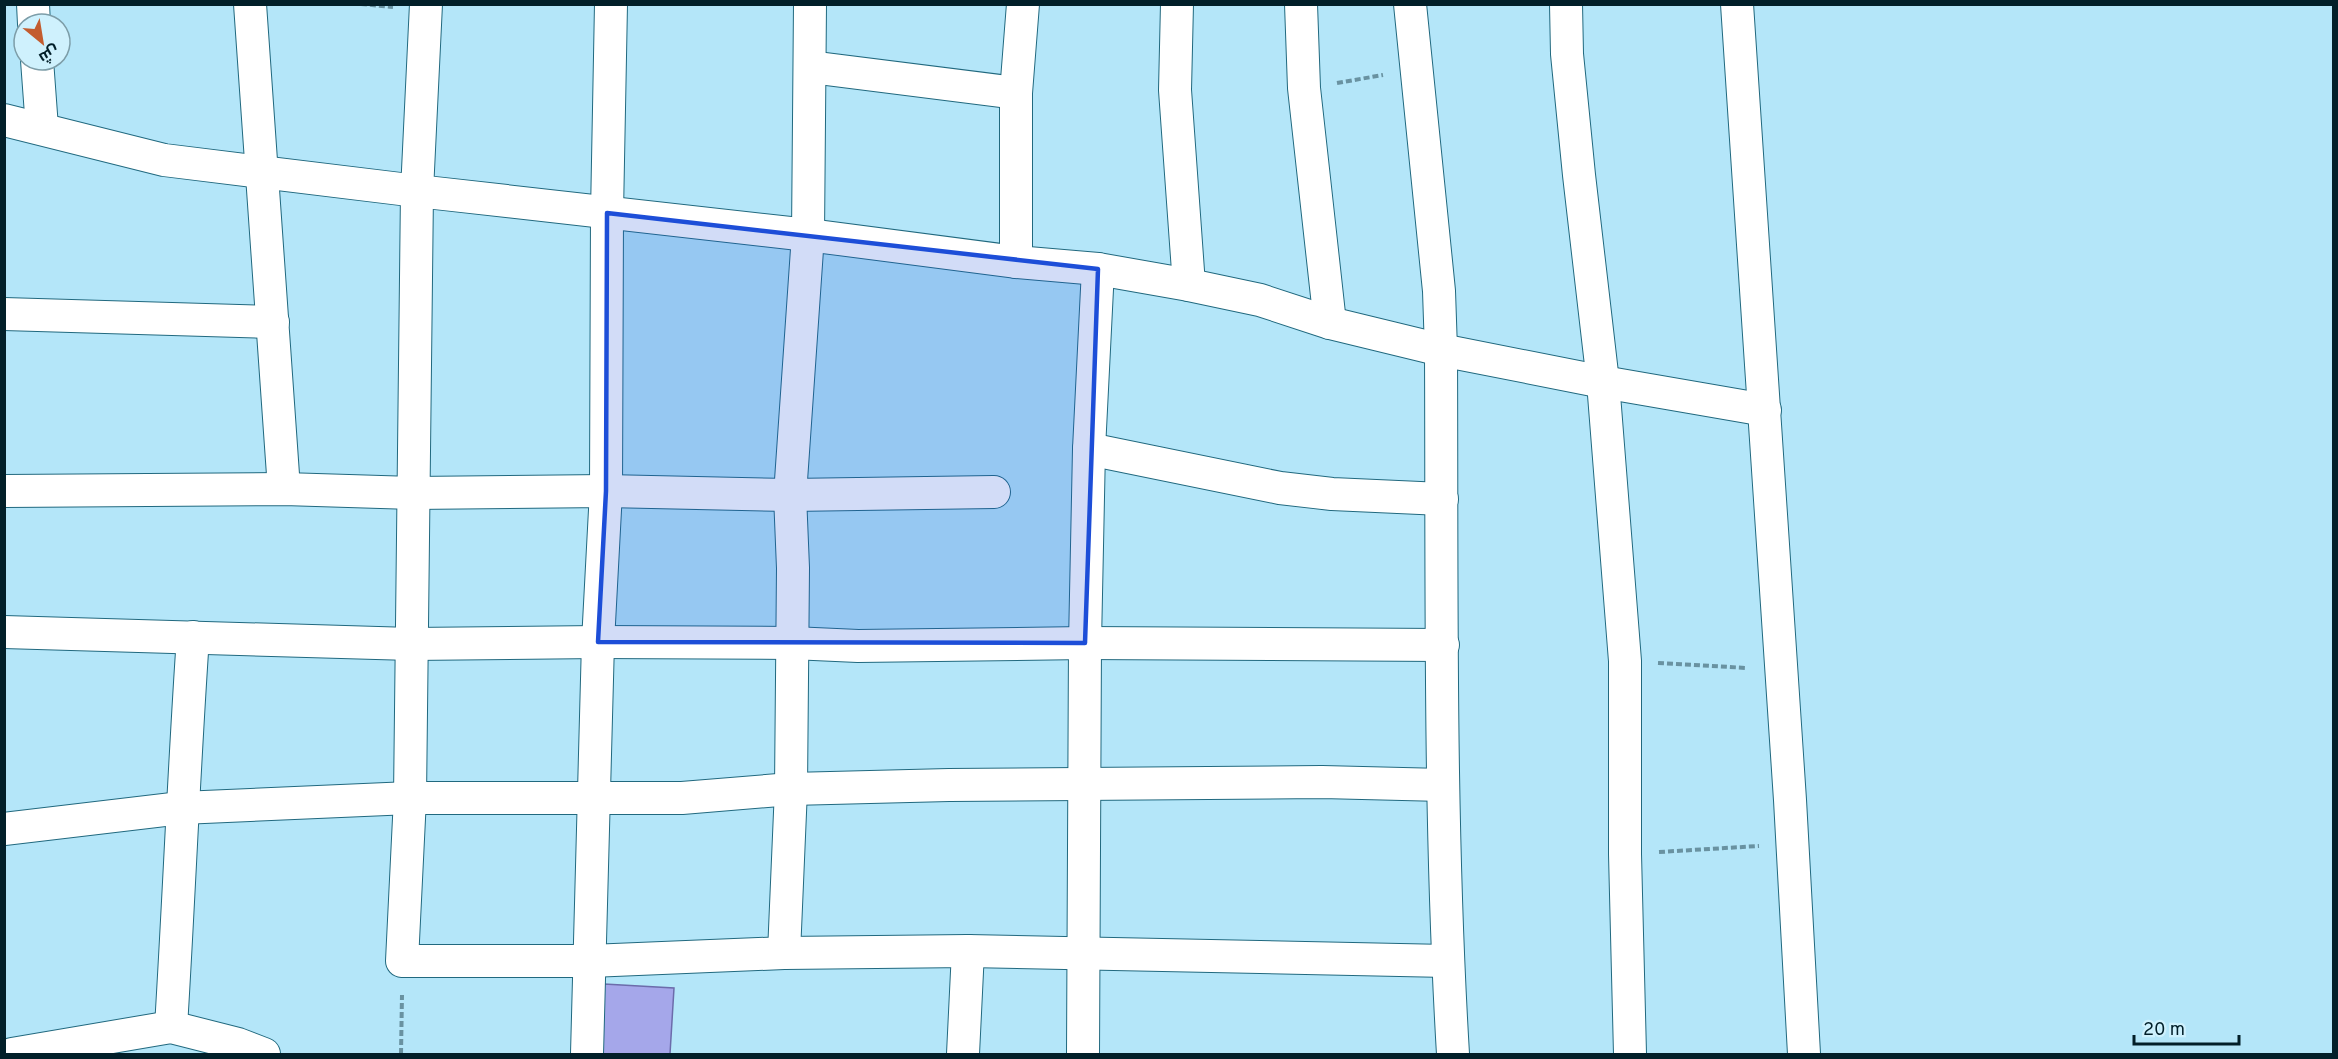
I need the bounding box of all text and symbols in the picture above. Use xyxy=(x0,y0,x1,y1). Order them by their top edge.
north arrow xyxy=(12,12,72,72)
text: ش xyxy=(35,39,62,67)
scale bar xyxy=(2134,1008,2239,1046)
text: 20 m xyxy=(2143,1019,2185,1042)

